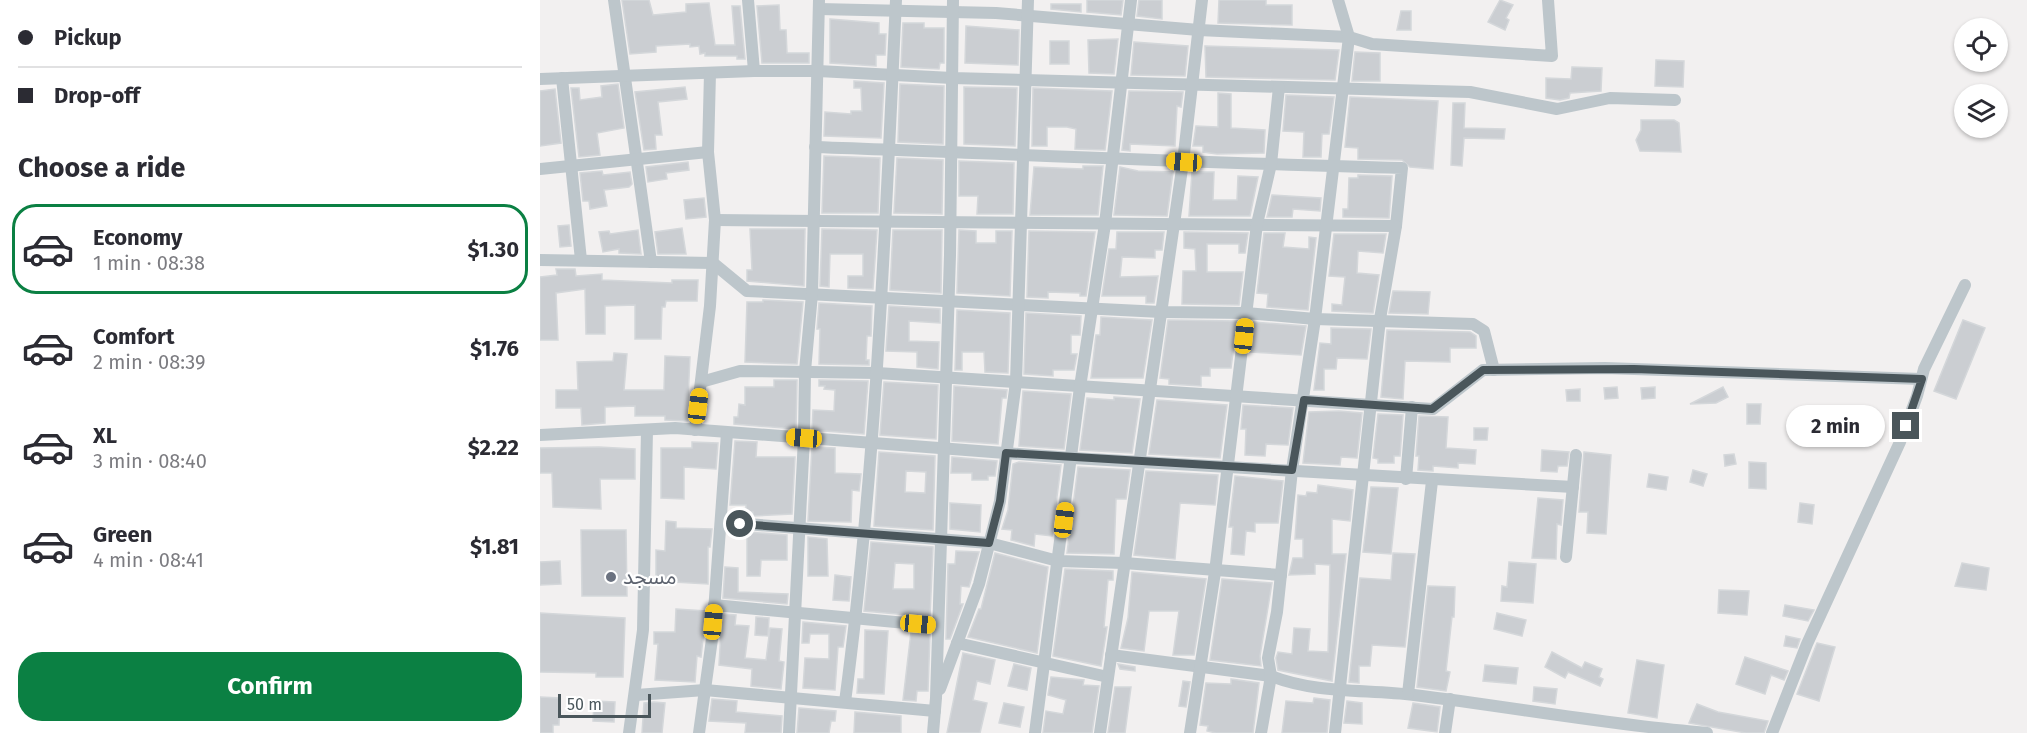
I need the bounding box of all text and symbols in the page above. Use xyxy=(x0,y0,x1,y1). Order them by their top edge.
map controls xyxy=(1954,18,2008,138)
button: locate xyxy=(1954,18,2008,72)
text: Pickup xyxy=(54,24,122,51)
text: Drop-off xyxy=(54,82,140,109)
button: layers xyxy=(1954,84,2008,138)
text: Choose a ride xyxy=(18,152,185,184)
car xyxy=(1165,152,1203,172)
icon: car xyxy=(21,222,75,276)
text: Economy xyxy=(93,224,182,251)
text: $1.30 xyxy=(468,236,519,263)
text: 1 min · 08:38 xyxy=(93,251,205,275)
car xyxy=(1233,317,1255,355)
icon: car xyxy=(21,321,75,375)
text: Comfort xyxy=(93,323,174,350)
text: $1.76 xyxy=(470,335,519,362)
text: 2 min · 08:39 xyxy=(93,350,206,374)
car xyxy=(687,387,709,425)
callout: 2 min xyxy=(1786,405,1885,447)
route end xyxy=(1892,412,1919,439)
text: 2 min xyxy=(1811,414,1860,438)
icon: car xyxy=(21,420,75,474)
text: XL xyxy=(93,422,117,449)
car xyxy=(785,428,823,448)
text: $2.22 xyxy=(468,434,519,461)
text: 3 min · 08:40 xyxy=(93,449,207,473)
car xyxy=(1053,501,1075,539)
route start xyxy=(726,510,753,537)
icon: car xyxy=(21,519,75,573)
text: Green xyxy=(93,521,152,548)
text: $1.81 xyxy=(470,533,519,560)
text: 4 min · 08:41 xyxy=(93,548,204,572)
place label: مسجد xyxy=(623,564,676,590)
marker: مسجد xyxy=(604,570,618,584)
car xyxy=(702,603,724,641)
car xyxy=(899,613,937,635)
button: Confirm xyxy=(18,652,522,721)
scale bar xyxy=(558,691,651,718)
text: 50 m xyxy=(567,695,602,714)

